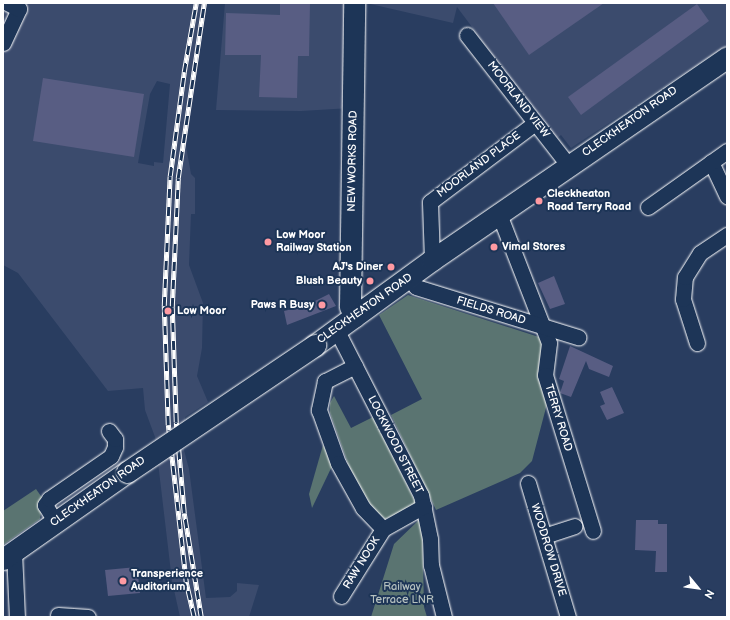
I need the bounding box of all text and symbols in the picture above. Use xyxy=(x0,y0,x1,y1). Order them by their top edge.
street label: MOORLAND VIEW xyxy=(484,59,552,141)
street label: CLECKHEATON ROAD xyxy=(580,84,680,160)
street label: NEW WORKS ROAD xyxy=(346,110,360,212)
street label: MOORLAND PLACE xyxy=(435,129,523,201)
place label: Cleckheaton Road Terry Road xyxy=(547,188,631,214)
marker: Cleckheaton Road Terry Road xyxy=(534,196,544,206)
place label: Low Moor Railway Station xyxy=(276,229,352,255)
marker: Low Moor Railway Station xyxy=(263,237,273,247)
place label: Vimal Stores xyxy=(502,240,565,254)
marker: Vimal Stores xyxy=(489,242,499,252)
place label: AJ's Diner xyxy=(333,260,383,274)
marker: AJ's Diner xyxy=(386,262,396,272)
street label: CLECKHEATON ROAD xyxy=(315,271,415,347)
place label: Blush Beauty xyxy=(296,274,362,288)
marker: Blush Beauty xyxy=(365,276,375,286)
street label: FIELDS ROAD xyxy=(455,294,527,328)
place label: Paws R Busy xyxy=(251,298,314,312)
marker: Paws R Busy xyxy=(317,300,327,310)
place label: Low Moor xyxy=(177,304,226,318)
marker: Low Moor xyxy=(162,305,174,317)
street label: TERRY ROAD xyxy=(542,383,574,453)
street label: LOCKWOOD STREET xyxy=(365,394,425,496)
street label: CLECKHEATON ROAD xyxy=(48,454,148,530)
street label: WOODROW DRIVE xyxy=(528,502,568,598)
street label: RAW NOOK xyxy=(341,535,383,591)
place label: Transperience Auditorium xyxy=(131,568,203,594)
north arrow xyxy=(678,568,718,608)
marker: Transperience Auditorium xyxy=(118,576,128,586)
park label: Railway Terrace LNR xyxy=(370,581,434,607)
text: N xyxy=(701,587,717,601)

